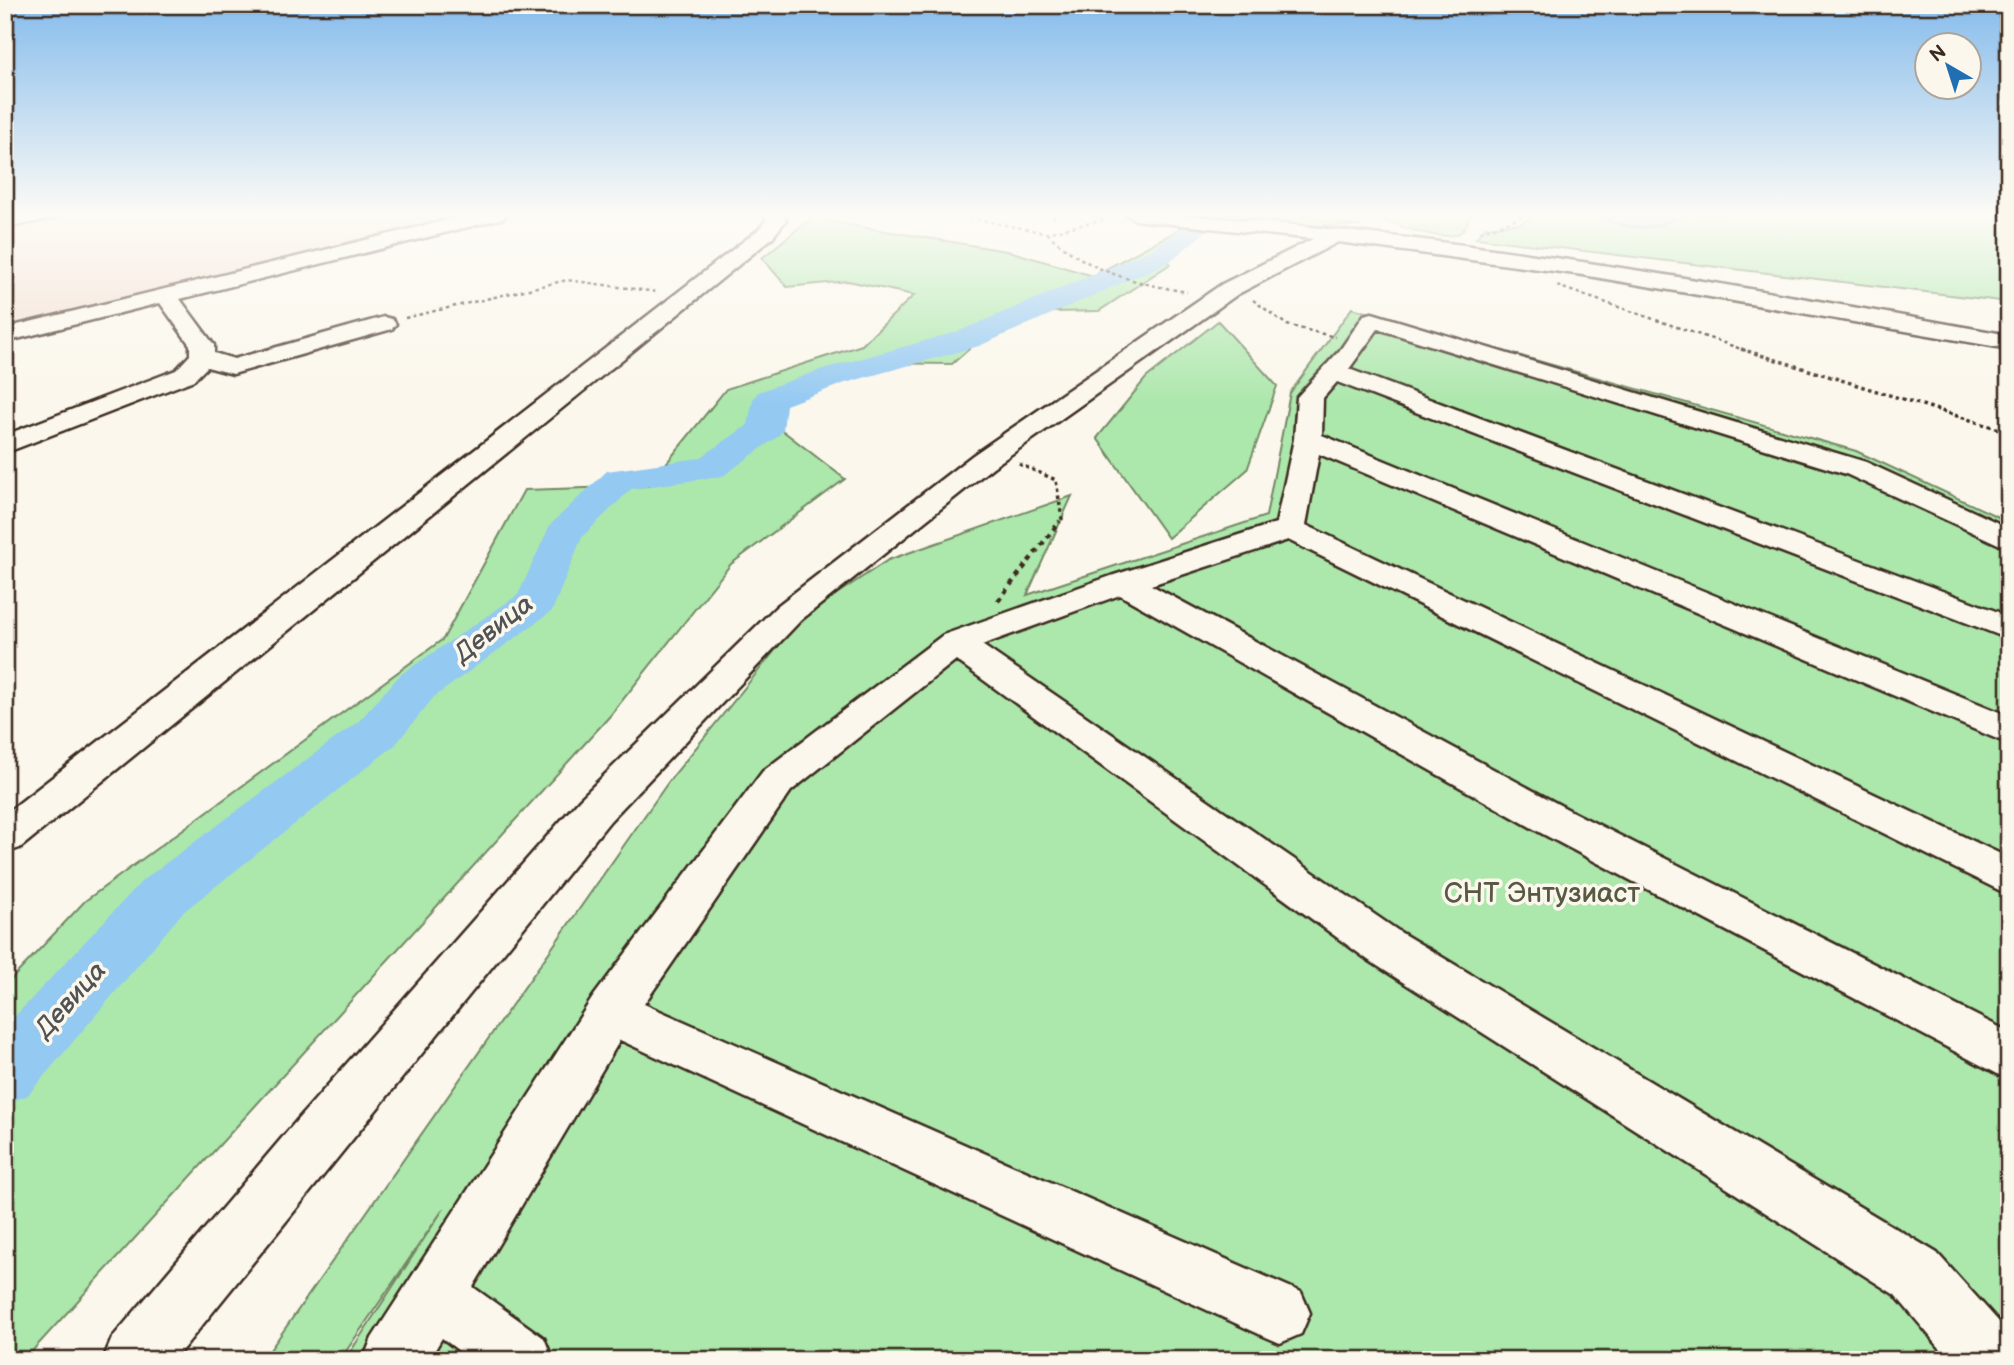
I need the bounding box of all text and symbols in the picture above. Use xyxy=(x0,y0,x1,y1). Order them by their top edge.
north arrow xyxy=(1912,32,1982,102)
text: N xyxy=(1925,41,1951,67)
water label: Девица xyxy=(447,589,540,671)
park label: СНТ Энтузиаст xyxy=(1444,877,1640,910)
water label: Девица xyxy=(27,956,113,1046)

